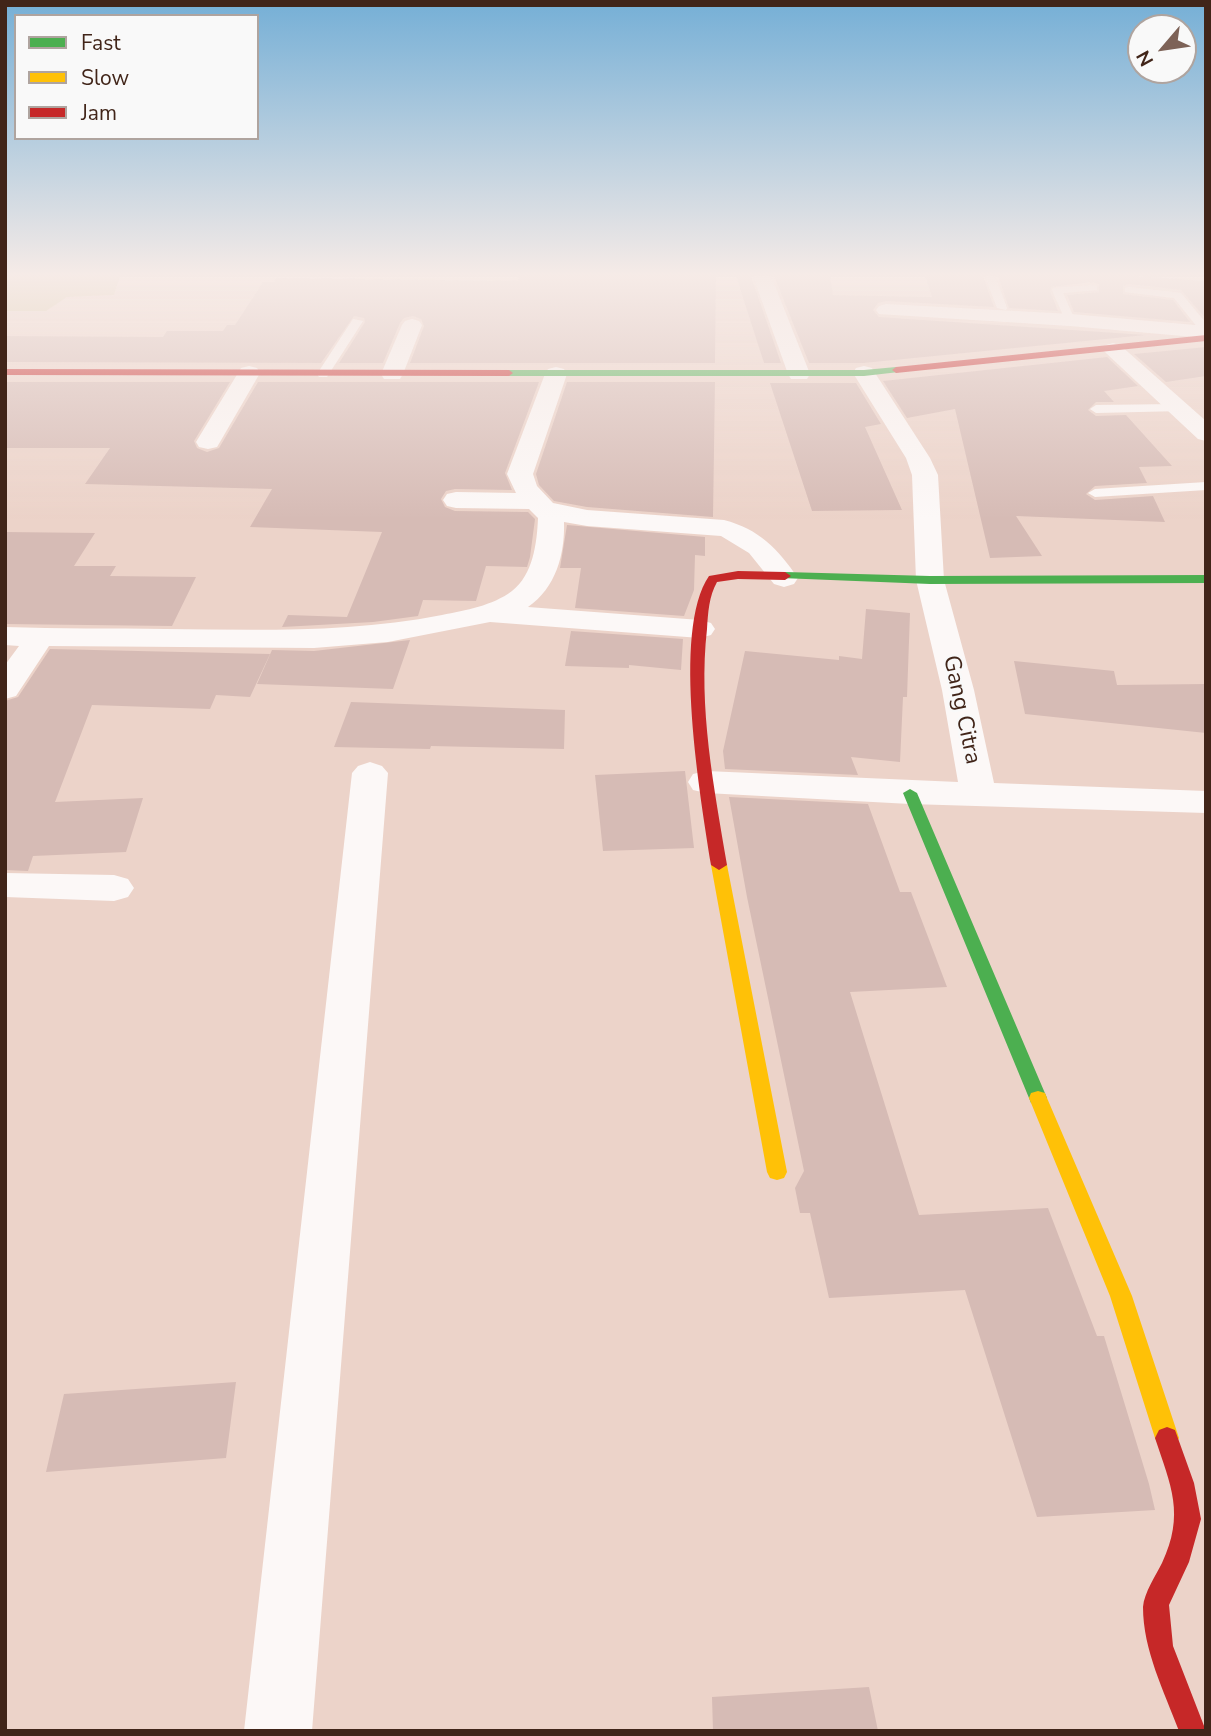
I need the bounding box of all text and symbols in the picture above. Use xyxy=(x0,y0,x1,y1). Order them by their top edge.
legend xyxy=(14,14,259,140)
north arrow xyxy=(1127,14,1197,84)
text: Fast xyxy=(81,29,121,57)
text: N xyxy=(1131,46,1160,71)
text: Slow xyxy=(81,64,129,92)
text: Jam xyxy=(81,99,117,127)
street label: Gang Citra xyxy=(936,653,986,767)

